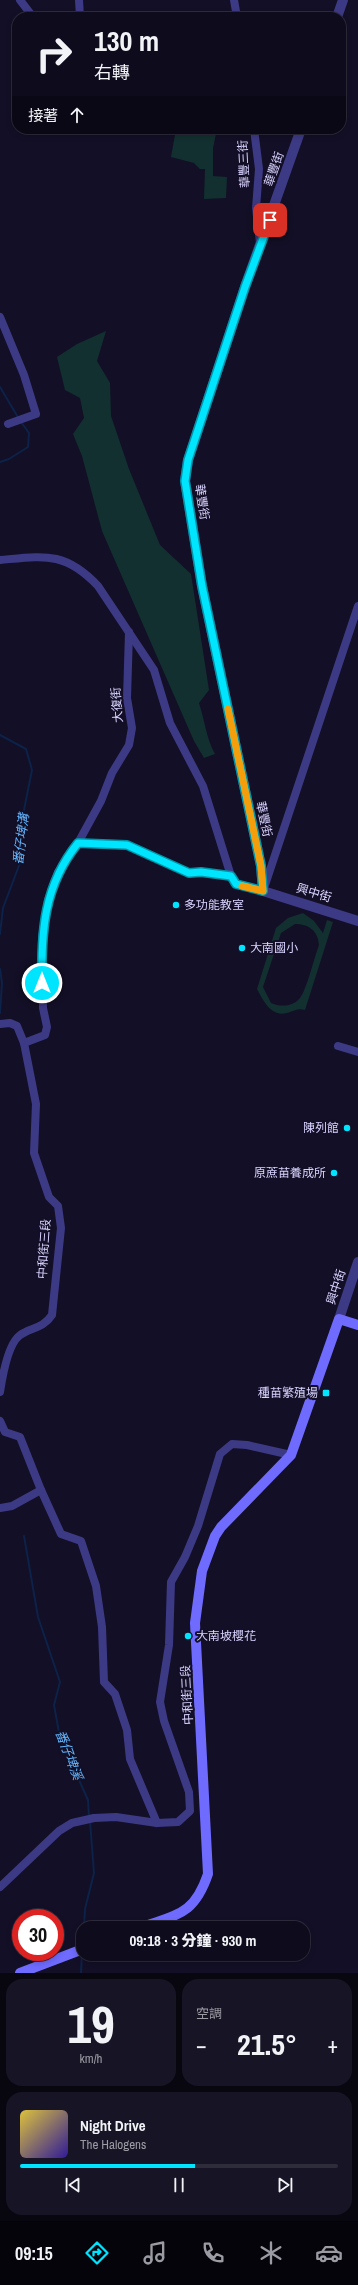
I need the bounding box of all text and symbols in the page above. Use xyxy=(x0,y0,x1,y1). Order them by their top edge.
text: 130 m xyxy=(94,22,159,60)
icon: right xyxy=(28,28,80,80)
text: 右轉 xyxy=(94,60,130,85)
icon: ahead xyxy=(66,104,88,126)
text: 接著 xyxy=(28,105,58,126)
street label: 華豐三街 xyxy=(235,140,253,188)
street label: 華豐街 xyxy=(261,149,287,189)
pin xyxy=(253,203,287,237)
icon: arrive xyxy=(259,209,281,231)
street label: 華豐街 xyxy=(191,483,213,521)
street label: 大復街 xyxy=(107,686,127,724)
street label: 華豐街 xyxy=(252,800,276,838)
water label: 番仔埤溝 xyxy=(9,810,33,866)
street label: 興中街 xyxy=(294,880,334,906)
place label: 多功能教室 xyxy=(184,897,244,913)
marker: 多功能教室 xyxy=(171,900,181,910)
place label: 大南國小 xyxy=(250,940,298,956)
marker: 大南國小 xyxy=(237,943,247,953)
position arrow xyxy=(21,962,63,1004)
place label: 陳列館 xyxy=(303,1120,339,1136)
marker: 陳列館 xyxy=(342,1123,352,1133)
place label: 原蔗苗養成所 xyxy=(254,1165,326,1181)
marker: 原蔗苗養成所 xyxy=(329,1168,339,1178)
street label: 中和街三段 xyxy=(34,1219,54,1279)
street label: 興中街 xyxy=(323,1267,349,1307)
place label: 種苗繁殖場 xyxy=(258,1385,318,1401)
marker: 種苗繁殖場 xyxy=(321,1388,331,1398)
place label: 大南坡櫻花 xyxy=(196,1628,256,1644)
marker: 大南坡櫻花 xyxy=(183,1631,193,1641)
street label: 中和街三段 xyxy=(177,1665,197,1725)
water label: 番仔埤溪 xyxy=(52,1728,87,1784)
speed limit sign: 30 xyxy=(12,1909,64,1961)
text: 09:18 · 3 分鐘 · 930 m xyxy=(129,1930,257,1951)
text: 19 xyxy=(67,1989,115,2059)
text: 空調 xyxy=(196,2005,222,2022)
text: 21.5° xyxy=(237,2024,297,2064)
text: − xyxy=(196,2030,207,2060)
text: + xyxy=(327,2030,338,2060)
text: km/h xyxy=(79,2050,103,2067)
text: Night Drive xyxy=(80,2115,146,2136)
text: The Halogens xyxy=(80,2136,146,2153)
icon: previous xyxy=(62,2174,84,2196)
icon: pause xyxy=(168,2174,190,2196)
icon: next xyxy=(274,2174,296,2196)
icon: directions xyxy=(83,2239,111,2267)
icon: music xyxy=(141,2239,169,2267)
icon: phone xyxy=(199,2239,227,2267)
icon: climate xyxy=(257,2239,285,2267)
icon: car xyxy=(315,2239,343,2267)
text: 09:15 xyxy=(15,2241,53,2266)

